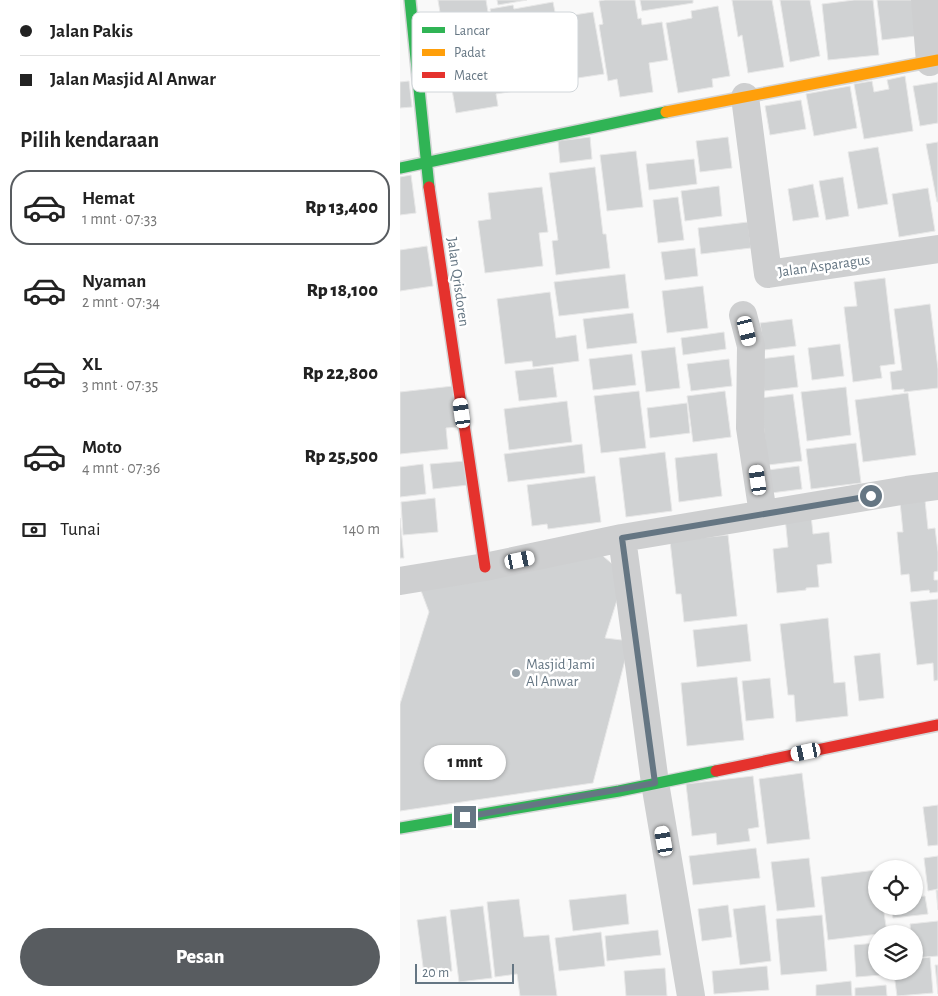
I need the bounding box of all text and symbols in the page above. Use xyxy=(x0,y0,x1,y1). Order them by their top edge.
legend xyxy=(412,12,578,92)
text: Jalan Pakis xyxy=(50,22,133,41)
text: Lancar xyxy=(454,24,490,38)
text: Padat xyxy=(454,46,486,60)
text: Macet xyxy=(454,69,488,83)
text: Jalan Masjid Al Anwar xyxy=(50,70,216,89)
text: Pilih kendaraan xyxy=(20,129,159,151)
icon: car xyxy=(22,185,67,230)
text: Hemat xyxy=(82,189,135,208)
text: Rp 13,400 xyxy=(305,198,378,217)
text: 1 mnt · 07:33 xyxy=(82,211,157,227)
street label: Jalan Qrisdoren xyxy=(444,236,472,328)
street label: Jalan Asparagus xyxy=(777,252,871,280)
icon: car xyxy=(22,268,67,313)
text: Nyaman xyxy=(82,272,146,291)
text: Rp 18,100 xyxy=(307,281,378,300)
text: 2 mnt · 07:34 xyxy=(82,294,160,310)
car xyxy=(736,315,757,347)
icon: car xyxy=(22,351,67,396)
text: XL xyxy=(82,355,102,374)
text: Rp 22,800 xyxy=(302,364,378,383)
text: 3 mnt · 07:35 xyxy=(82,377,158,393)
car xyxy=(452,397,471,429)
icon: car xyxy=(22,434,67,479)
text: Moto xyxy=(82,438,122,457)
text: Rp 25,500 xyxy=(304,447,378,466)
text: 4 mnt · 07:36 xyxy=(82,460,160,476)
car xyxy=(748,464,767,496)
route start xyxy=(860,485,882,507)
icon: cash xyxy=(20,516,48,544)
text: Tunai xyxy=(60,520,101,539)
text: 140 m xyxy=(343,521,380,537)
car xyxy=(503,550,536,570)
place label: Masjid Jami Al Anwar xyxy=(526,657,595,689)
marker: Masjid Jami Al Anwar xyxy=(510,667,522,679)
car xyxy=(789,742,822,762)
callout: 1 mnt xyxy=(424,744,506,780)
text: 1 mnt xyxy=(447,754,483,770)
route end xyxy=(454,806,476,828)
car xyxy=(654,825,673,857)
map controls xyxy=(868,860,923,980)
button: locate xyxy=(868,860,923,915)
button: layers xyxy=(868,925,923,980)
button: Pesan xyxy=(20,928,380,986)
scale bar xyxy=(415,961,514,984)
text: 20 m xyxy=(422,966,449,980)

